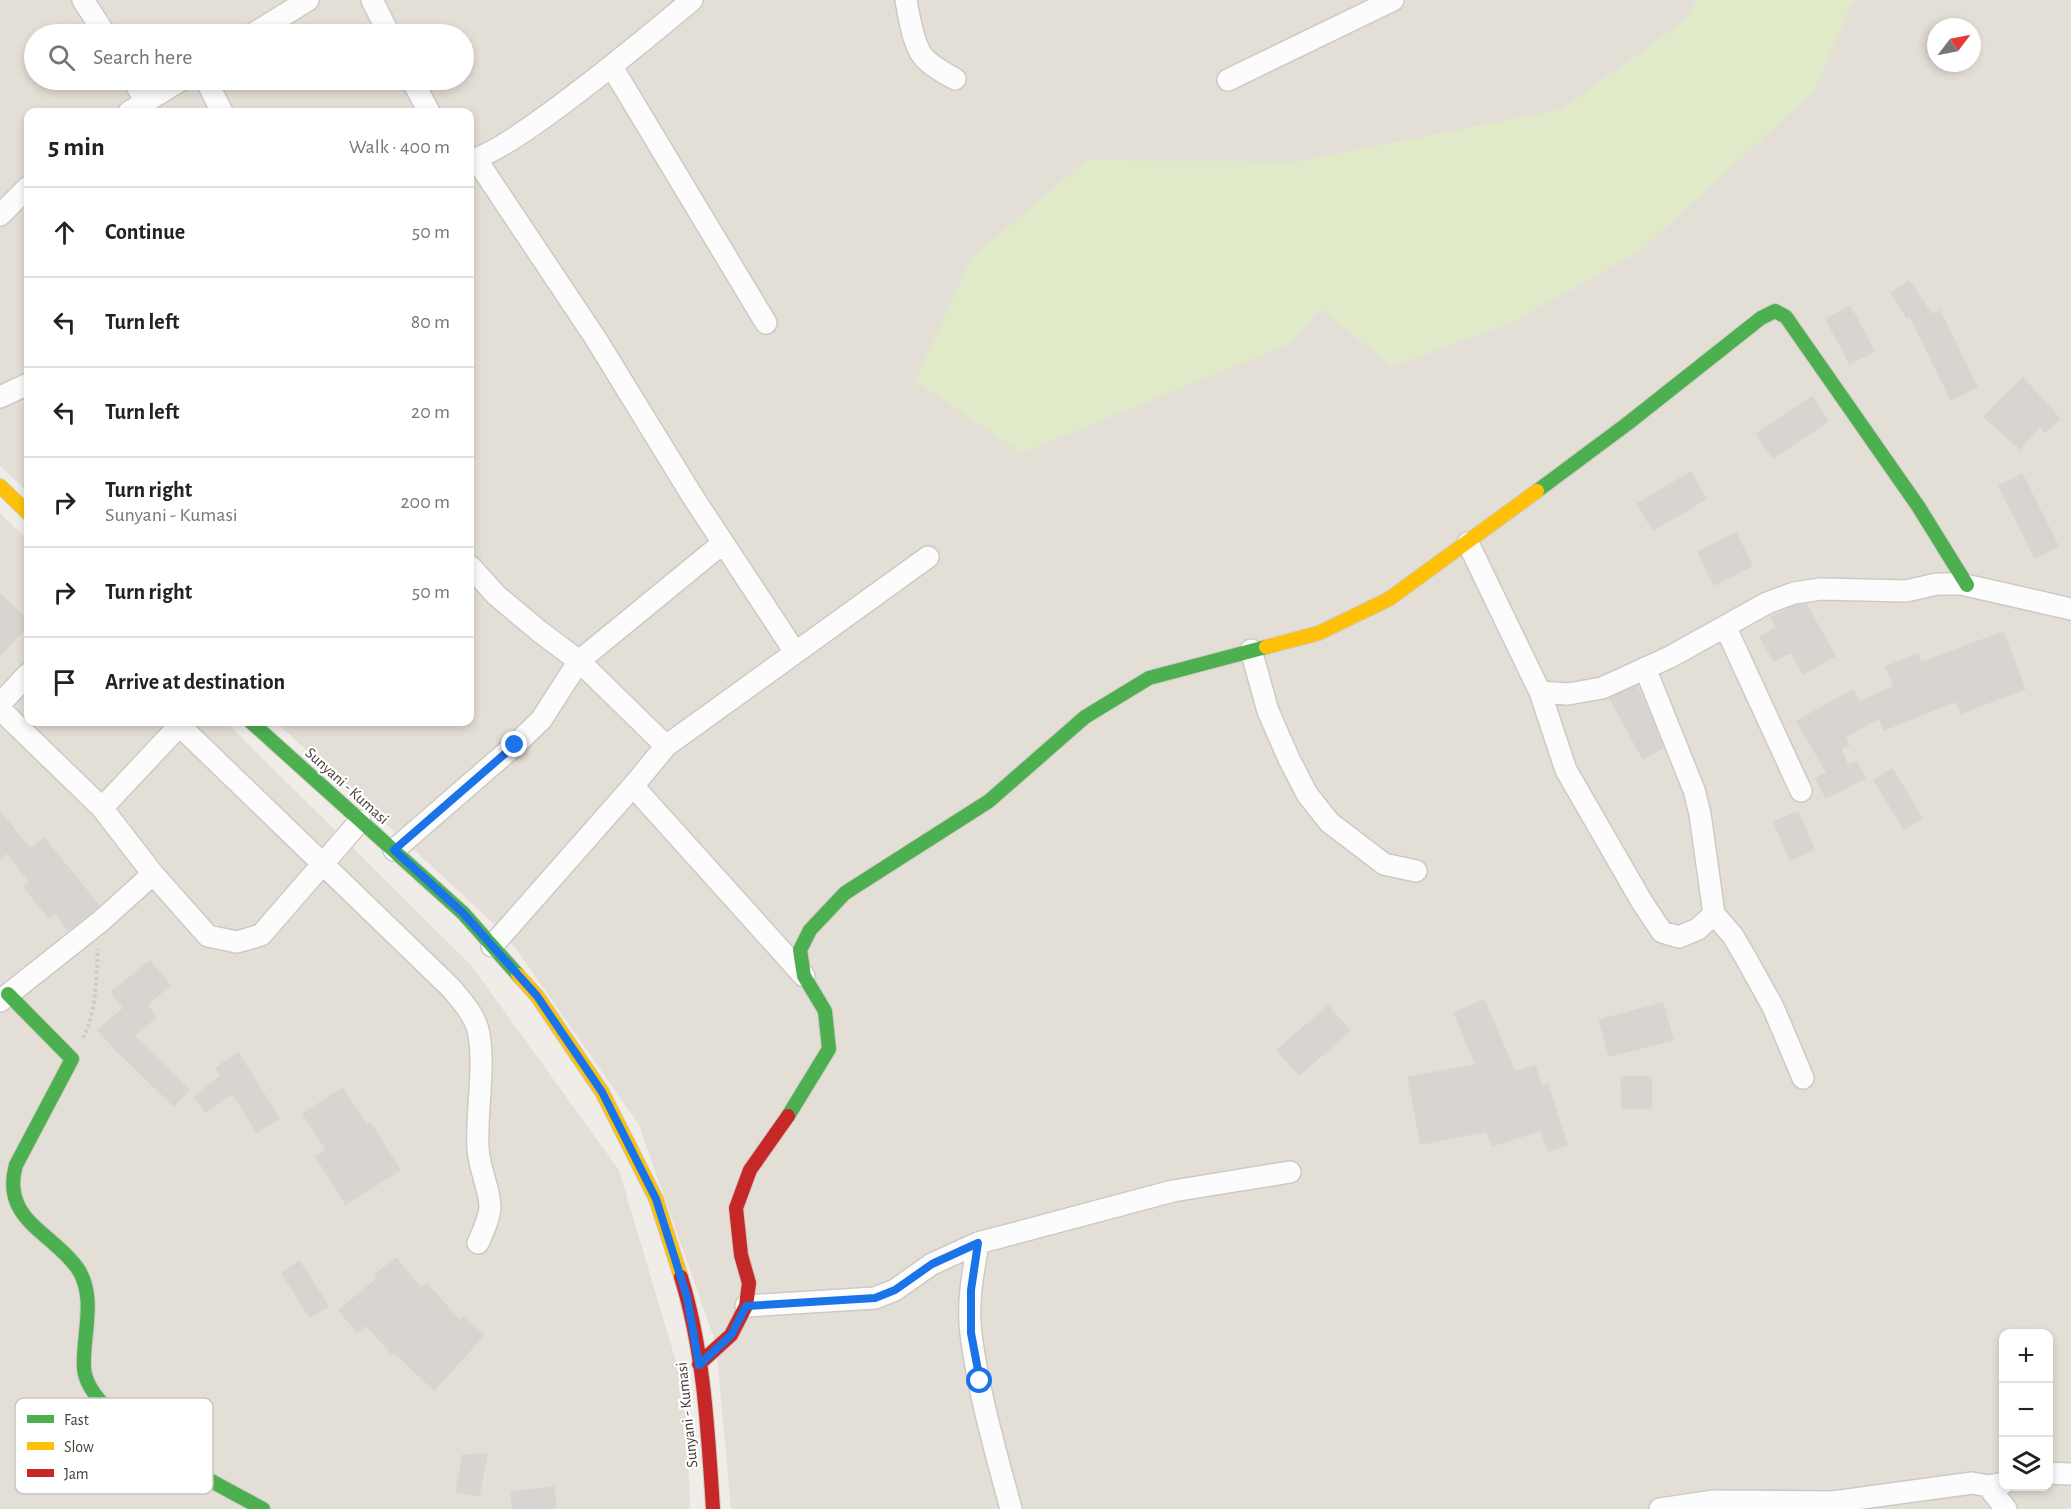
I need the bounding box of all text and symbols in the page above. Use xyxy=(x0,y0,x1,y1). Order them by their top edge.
north arrow xyxy=(1927,18,1981,72)
search box xyxy=(24,24,474,90)
icon: search xyxy=(45,41,78,74)
text: Search here xyxy=(93,46,192,68)
text: 5 min xyxy=(48,134,105,160)
text: Walk · 400 m xyxy=(349,137,450,157)
icon: ahead xyxy=(48,216,81,249)
text: Continue xyxy=(105,221,185,243)
text: 50 m xyxy=(412,222,450,242)
icon: left xyxy=(48,306,81,339)
text: Turn left xyxy=(105,311,179,333)
text: 80 m xyxy=(411,312,450,332)
icon: left xyxy=(48,396,81,429)
text: Turn left xyxy=(105,401,179,423)
text: 20 m xyxy=(411,402,450,422)
text: Turn right xyxy=(105,479,192,501)
icon: right xyxy=(48,486,81,519)
text: 200 m xyxy=(400,492,450,512)
text: Sunyani - Kumasi xyxy=(105,505,238,525)
icon: right xyxy=(48,576,81,609)
text: Turn right xyxy=(105,581,192,603)
text: 50 m xyxy=(412,582,450,602)
icon: arrive xyxy=(48,666,81,699)
text: Arrive at destination xyxy=(105,671,285,693)
route end xyxy=(501,731,527,757)
street label: Sunyani - Kumasi xyxy=(302,745,392,828)
map controls xyxy=(1999,1329,2053,1491)
button: + xyxy=(1999,1329,2053,1383)
street label: Sunyani - Kumasi xyxy=(673,1361,701,1469)
route start xyxy=(966,1367,992,1393)
button: − xyxy=(1999,1383,2053,1437)
legend xyxy=(15,1398,213,1494)
text: Fast xyxy=(64,1412,89,1428)
button: layers xyxy=(1999,1437,2053,1491)
text: Slow xyxy=(64,1439,94,1455)
text: Jam xyxy=(64,1466,89,1482)

